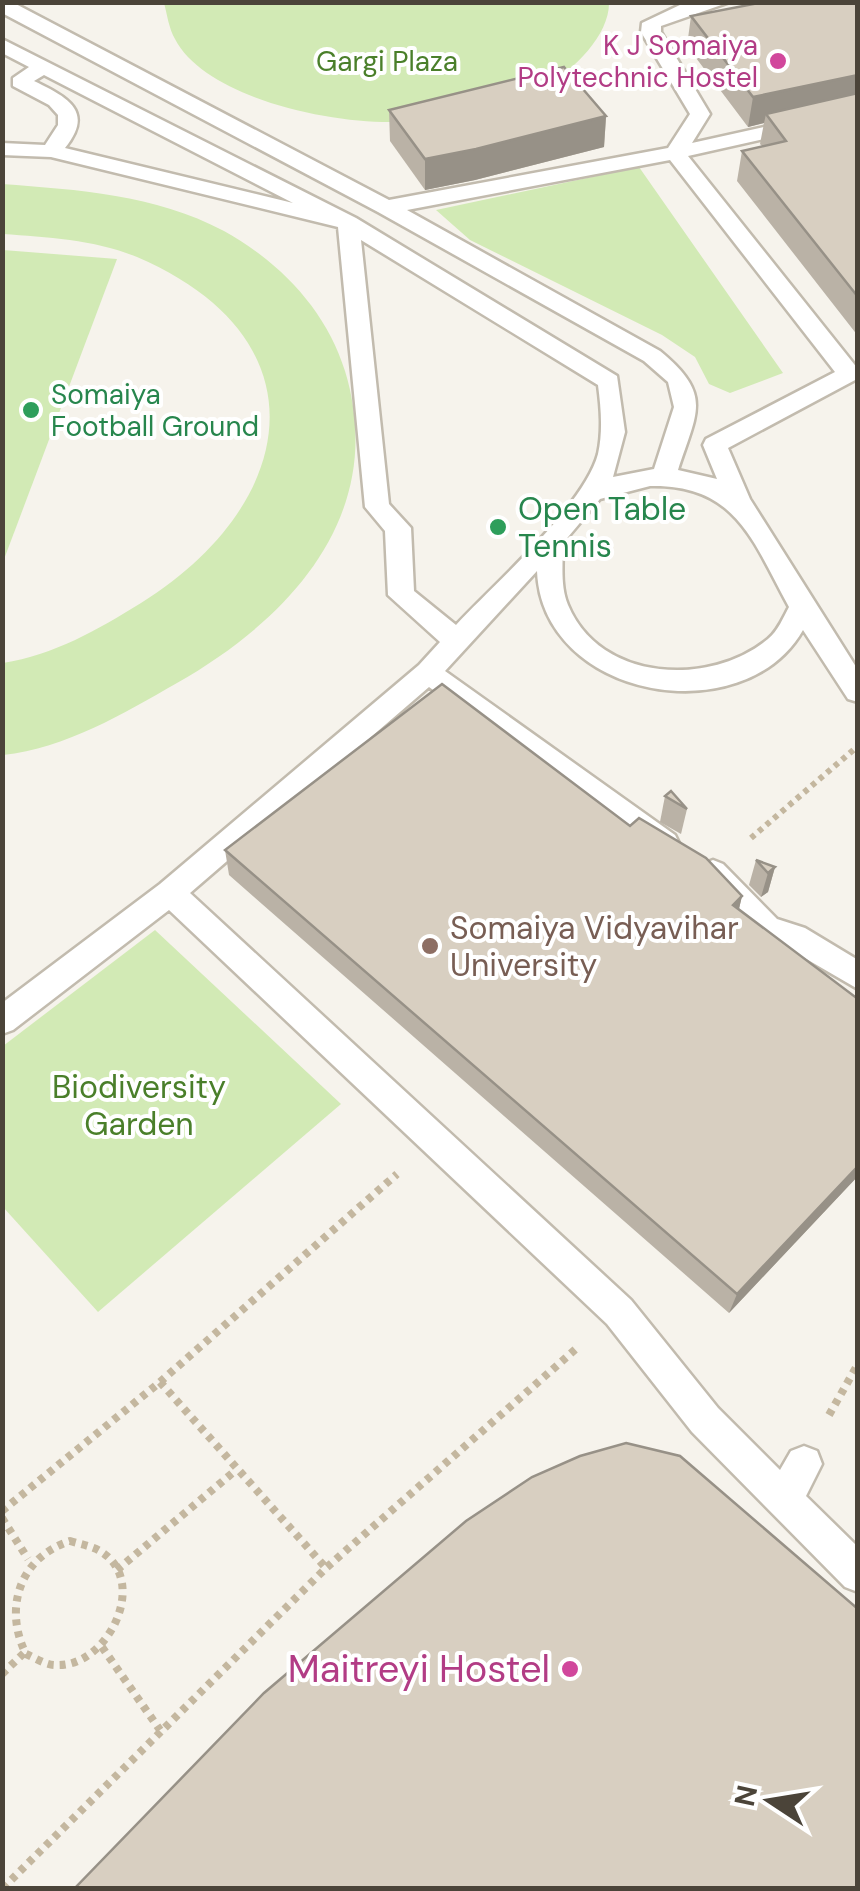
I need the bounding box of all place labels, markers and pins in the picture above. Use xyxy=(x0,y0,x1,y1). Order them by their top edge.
place label: K J Somaiya Polytechnic Hostel xyxy=(517,27,758,96)
marker: K J Somaiya Polytechnic Hostel xyxy=(767,50,789,72)
place label: Somaiya Football Ground xyxy=(51,376,259,445)
marker: Somaiya Football Ground xyxy=(20,399,42,421)
place label: Open Table Tennis xyxy=(518,488,686,567)
marker: Open Table Tennis xyxy=(487,516,509,538)
place label: Somaiya Vidyavihar University xyxy=(450,907,739,986)
marker: Somaiya Vidyavihar University xyxy=(419,935,441,957)
place label: Maitreyi Hostel xyxy=(288,1644,550,1694)
marker: Maitreyi Hostel xyxy=(559,1658,581,1680)

